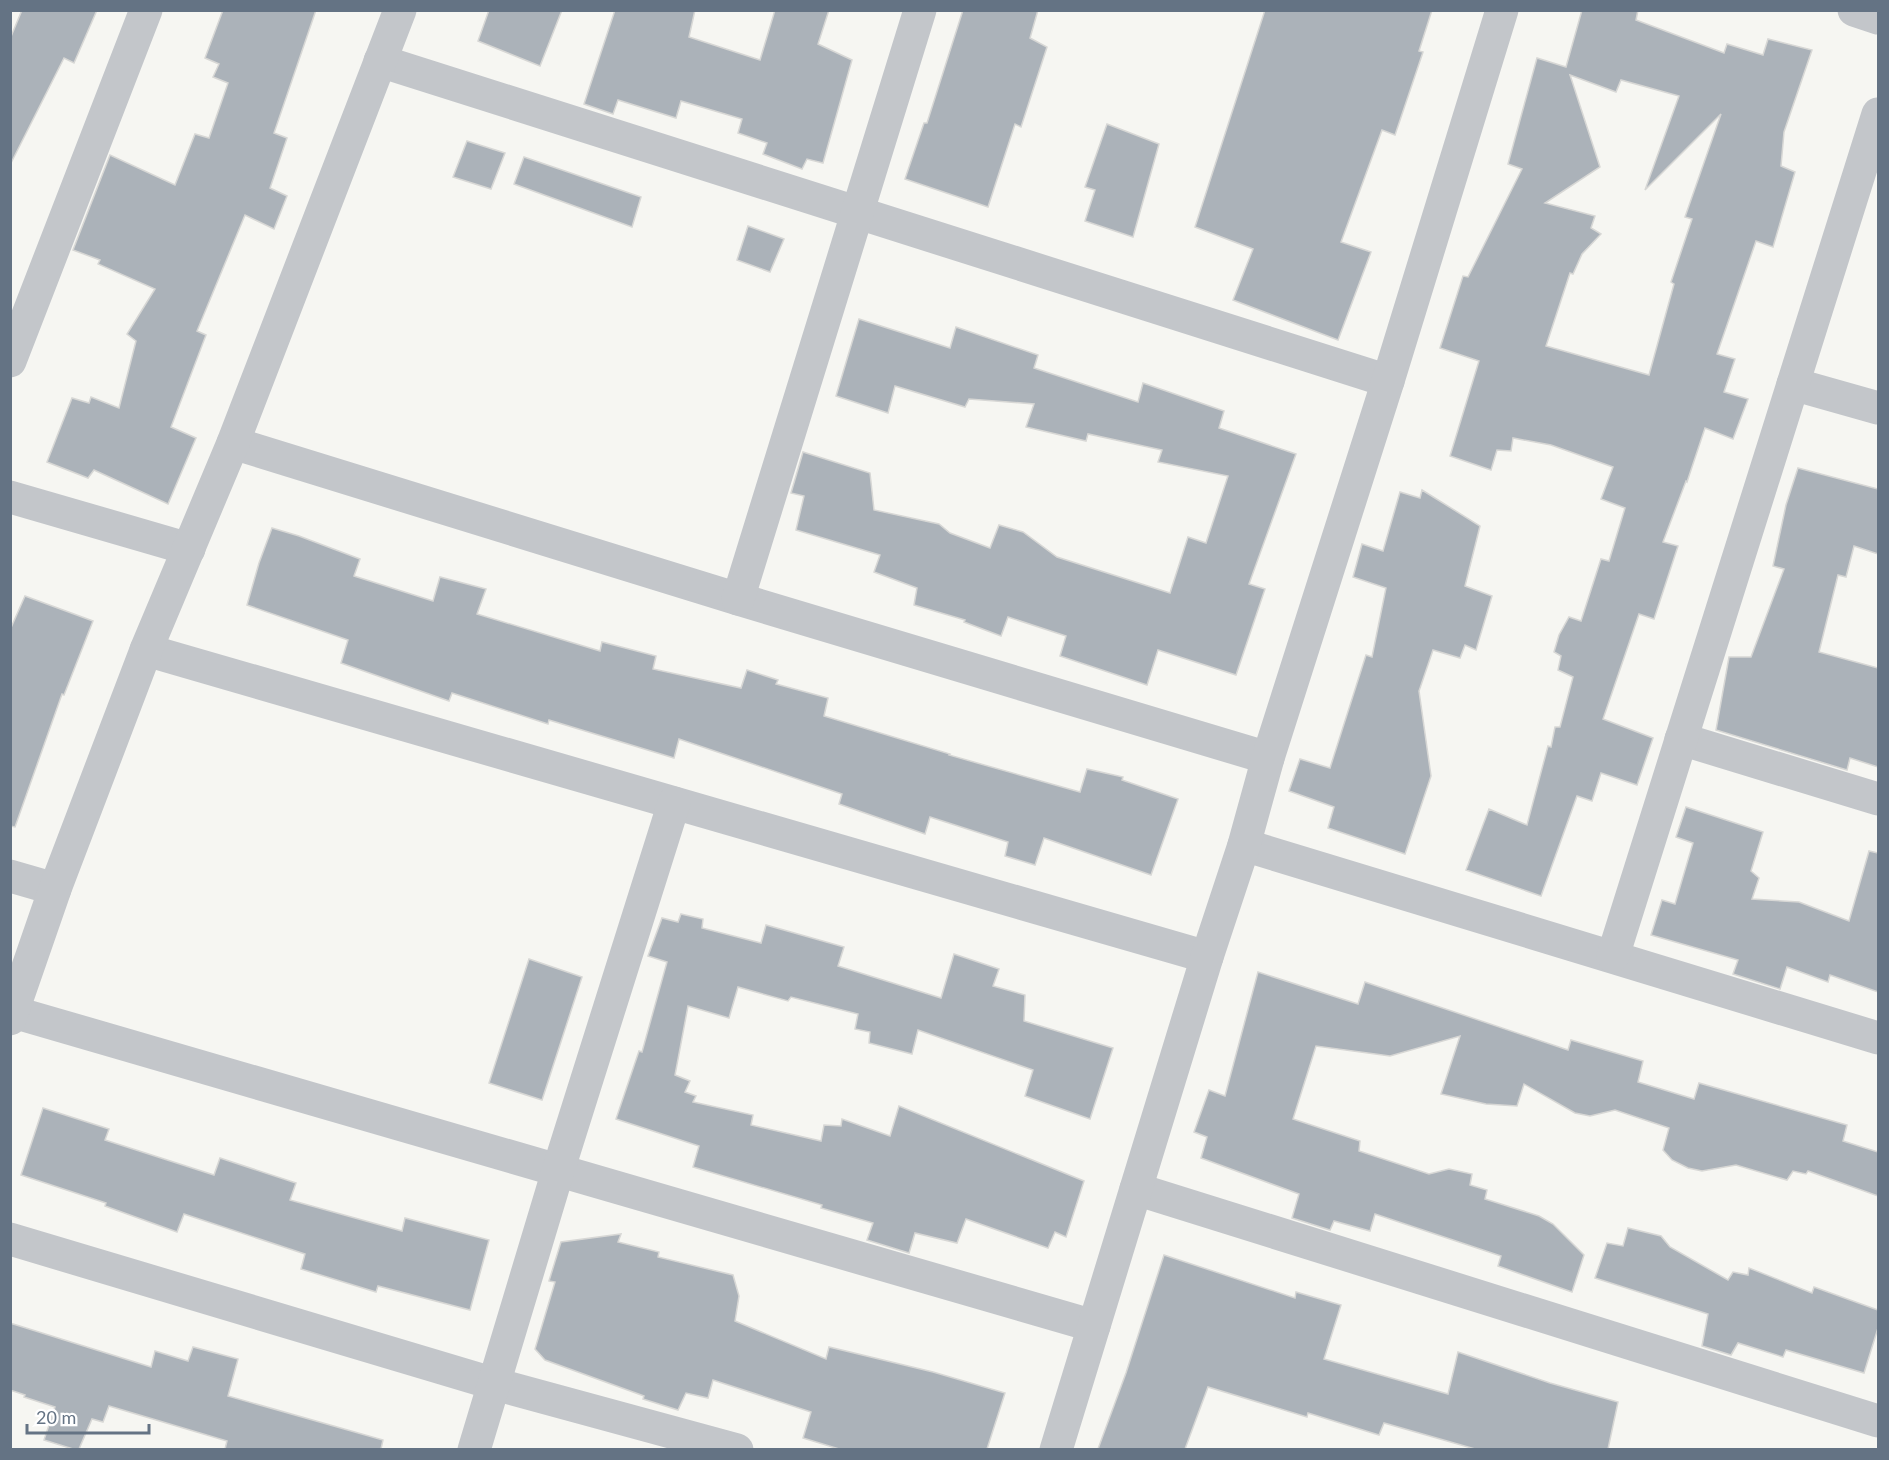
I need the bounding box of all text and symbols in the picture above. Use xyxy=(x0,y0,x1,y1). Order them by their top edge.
scale bar xyxy=(27,1397,148,1435)
text: 20 m xyxy=(36,1406,76,1428)

